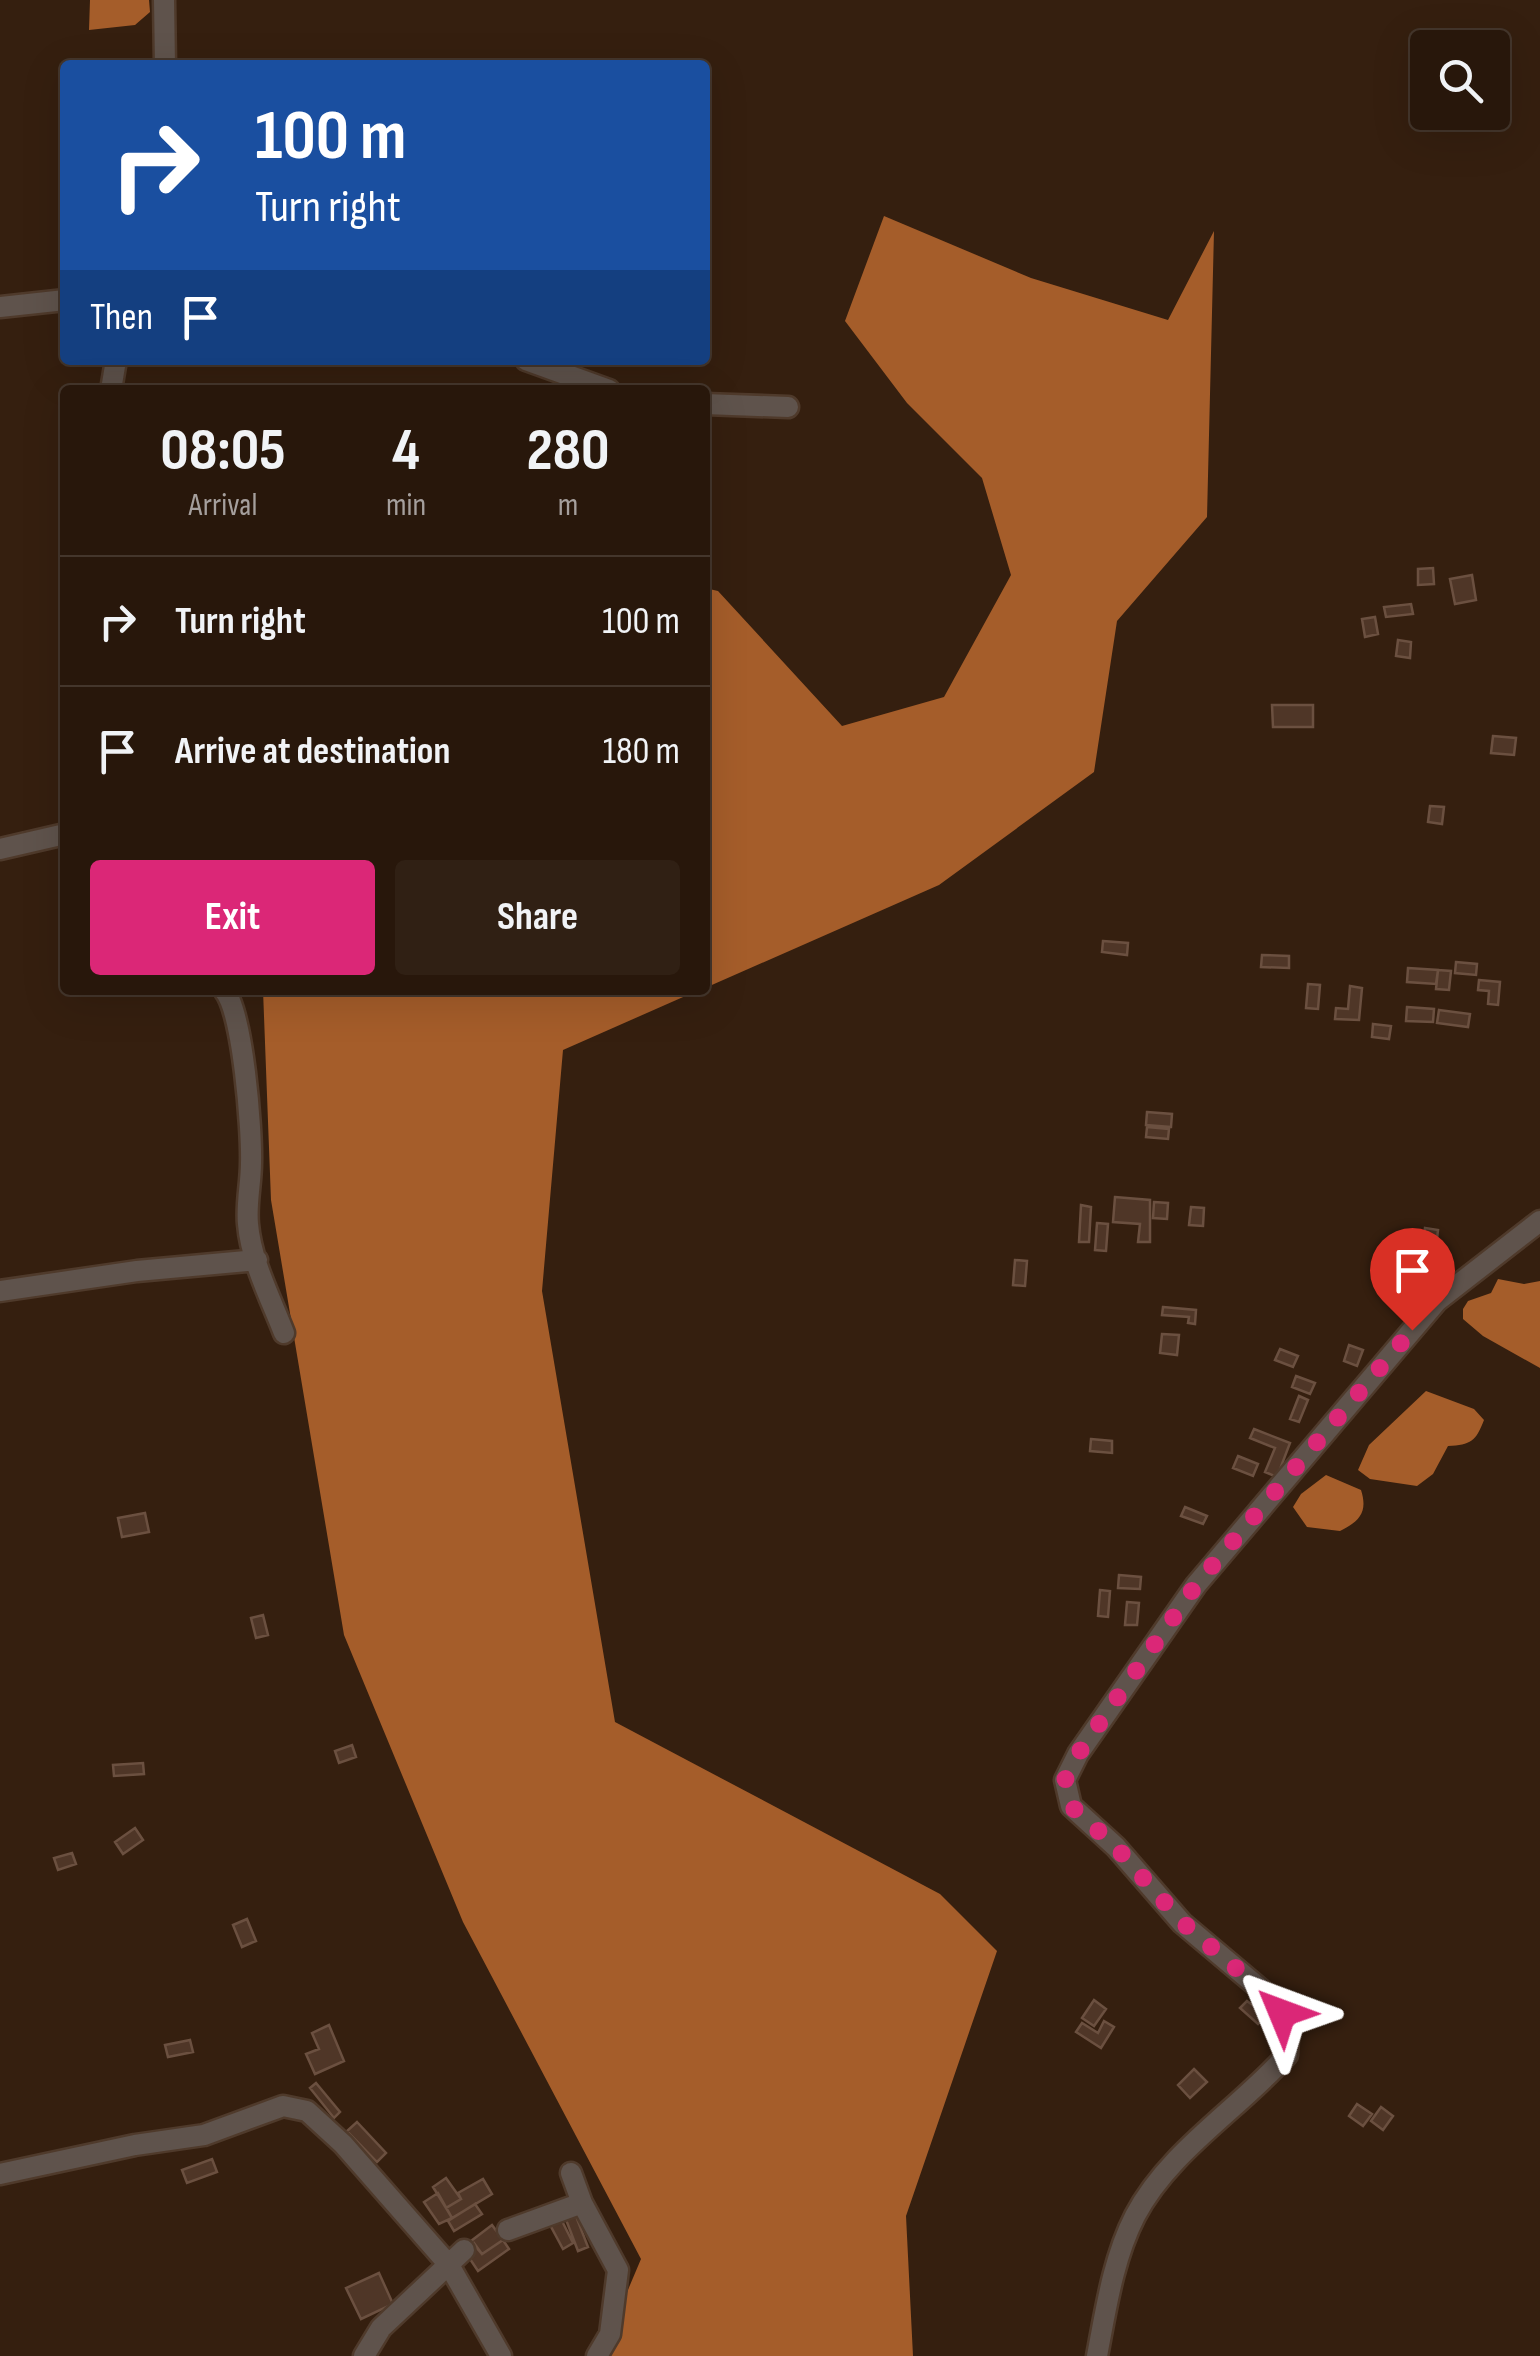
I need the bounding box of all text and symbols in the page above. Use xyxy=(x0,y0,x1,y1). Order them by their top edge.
map controls xyxy=(1410,30,1510,130)
button: search xyxy=(1410,30,1510,130)
text: 100 m xyxy=(255,95,406,179)
icon: right xyxy=(90,100,220,230)
text: Turn right xyxy=(255,180,401,235)
icon: arrive xyxy=(173,290,228,345)
text: Then xyxy=(90,295,153,340)
text: 08:05 xyxy=(160,415,286,487)
text: 4 xyxy=(392,415,420,487)
text: 280 xyxy=(526,415,610,487)
text: Arrival xyxy=(189,486,257,525)
text: min xyxy=(386,486,426,525)
text: m xyxy=(558,486,578,525)
icon: right xyxy=(90,594,145,649)
text: Turn right xyxy=(175,599,306,644)
text: 100 m xyxy=(602,599,680,644)
icon: arrive xyxy=(90,724,145,779)
text: Arrive at destination xyxy=(175,729,450,774)
text: 180 m xyxy=(603,729,680,774)
button: Exit xyxy=(90,860,375,975)
button: Share xyxy=(395,860,680,975)
pin xyxy=(1370,1228,1455,1331)
icon: arrive xyxy=(1385,1243,1440,1298)
position arrow xyxy=(1230,1961,1334,2065)

